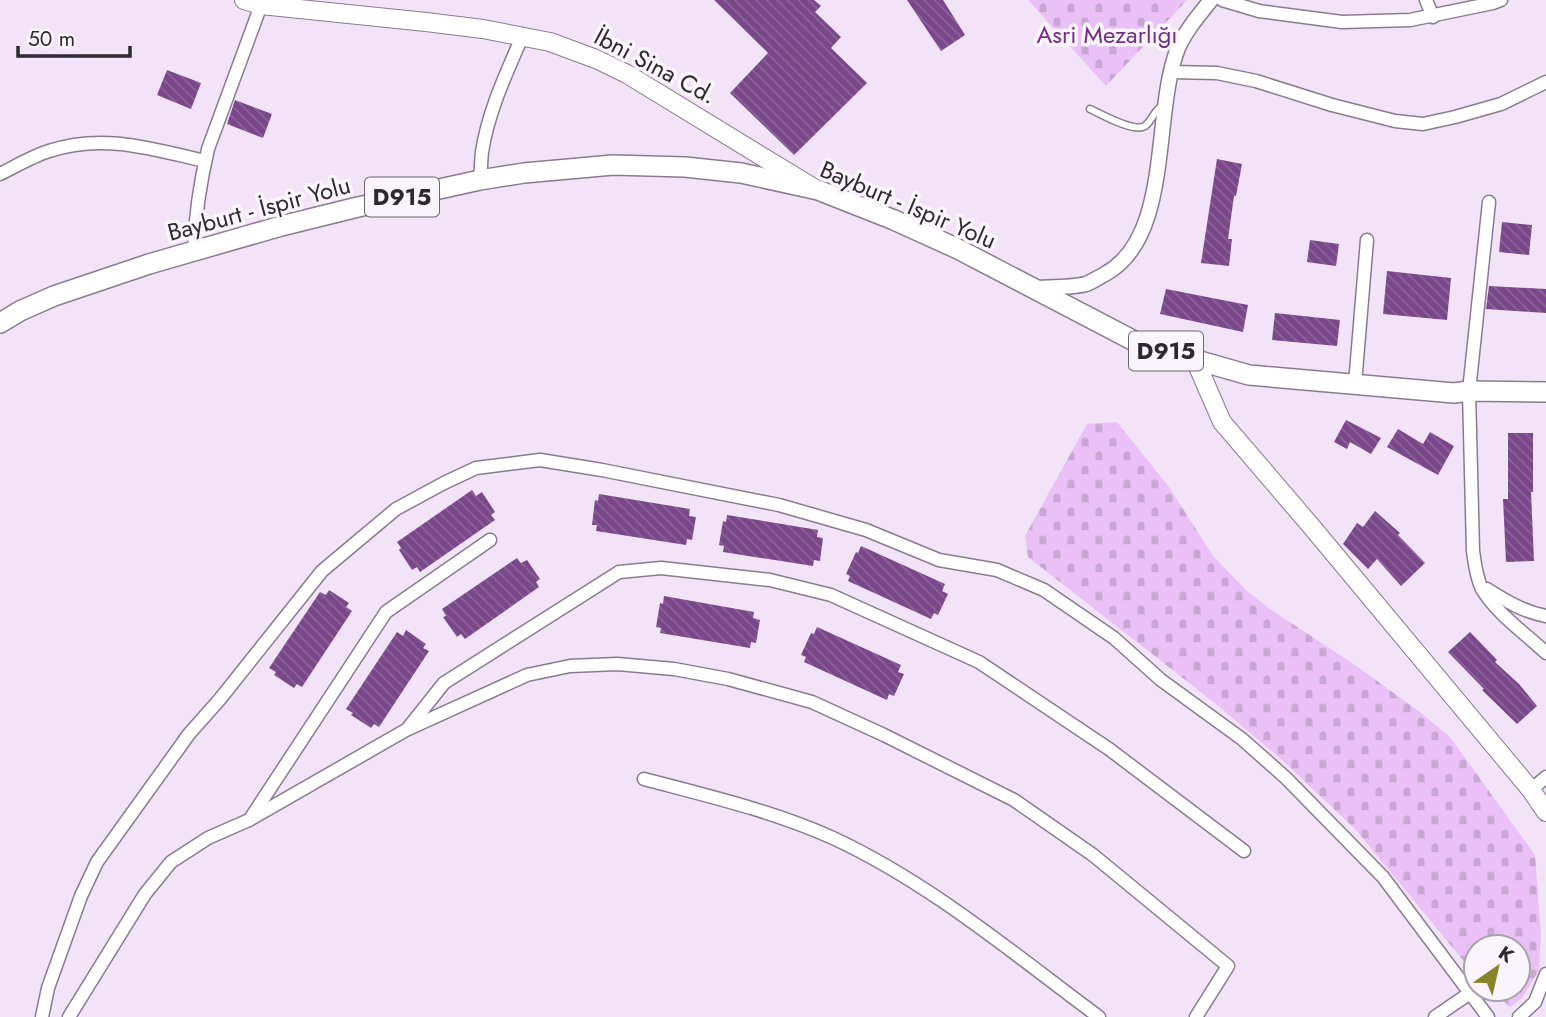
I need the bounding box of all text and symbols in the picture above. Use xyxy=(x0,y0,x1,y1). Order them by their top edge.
scale bar xyxy=(18,14,130,58)
park label: Asri Mezarlığı xyxy=(1036,17,1178,52)
street label: İbni Sina Cd. xyxy=(588,19,722,112)
text: 50 m xyxy=(28,24,75,54)
street label: Bayburt - İspir Yolu xyxy=(815,152,1002,257)
street label: Bayburt - İspir Yolu xyxy=(163,167,354,250)
road number: D915 xyxy=(365,178,439,216)
road number: D915 xyxy=(1129,332,1203,370)
north arrow xyxy=(1462,933,1532,1003)
text: K xyxy=(1493,939,1520,970)

